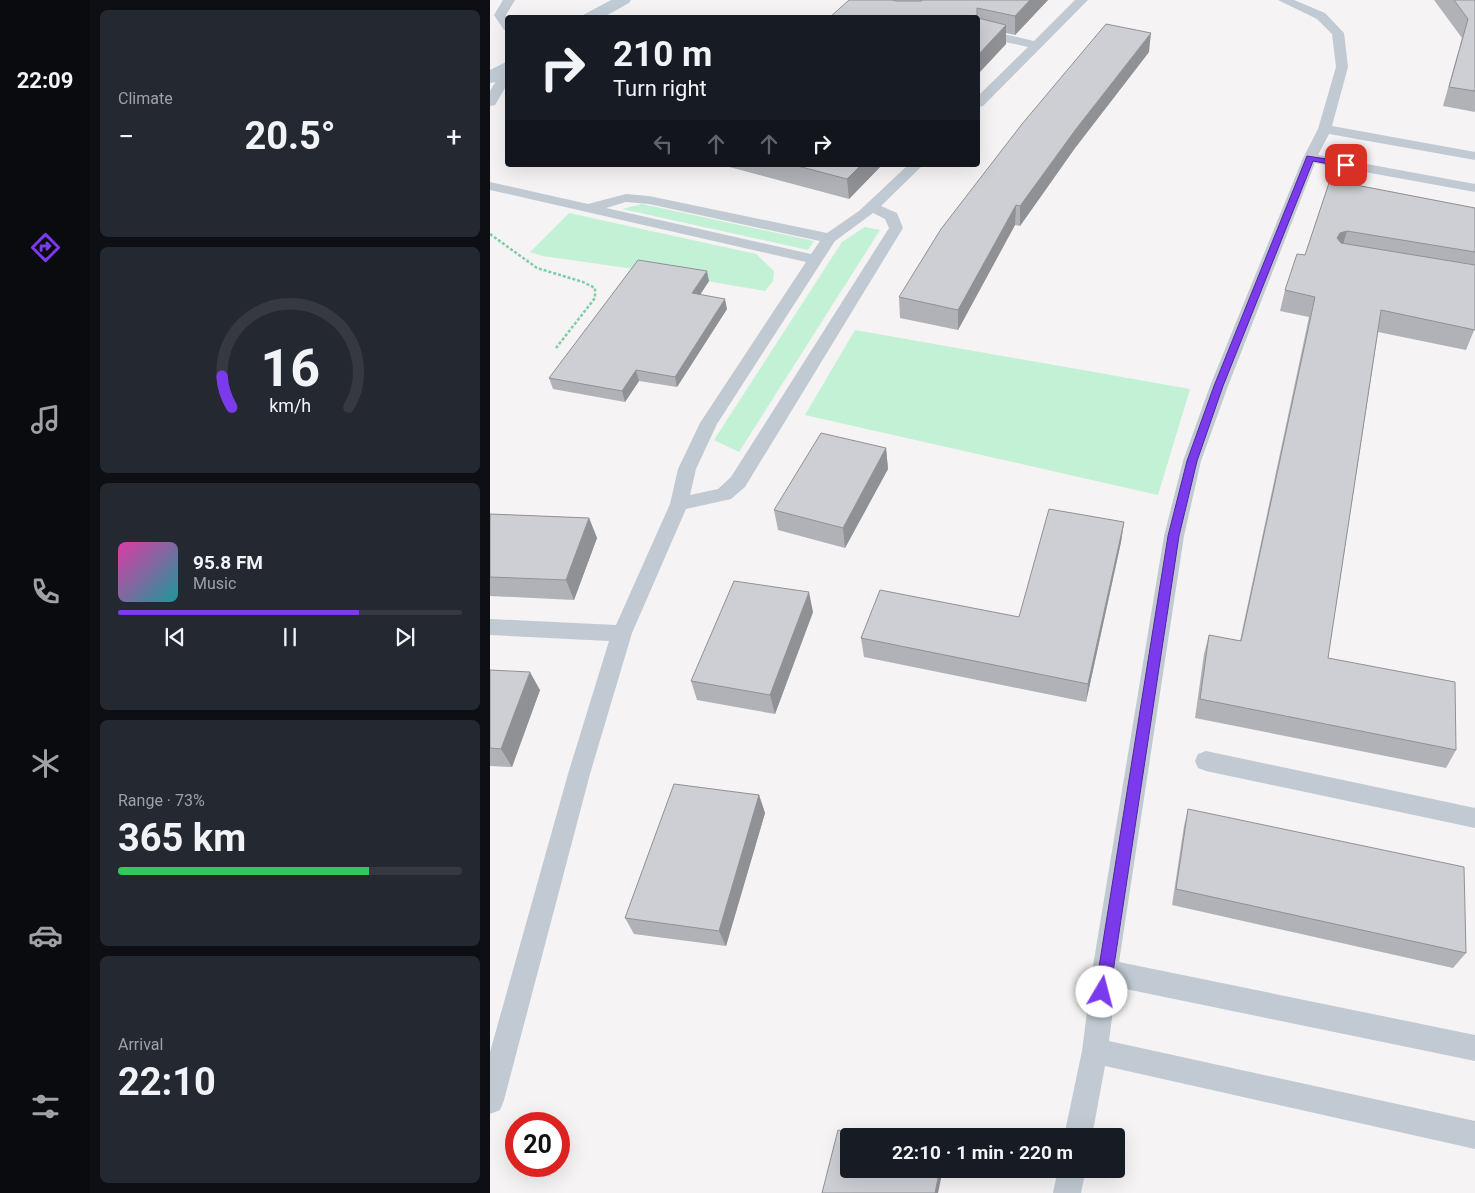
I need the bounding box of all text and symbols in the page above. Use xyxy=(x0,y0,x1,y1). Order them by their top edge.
text: 210 m xyxy=(613,34,712,75)
icon: right xyxy=(530,35,595,100)
text: 22:09 xyxy=(17,68,73,93)
text: Turn right xyxy=(613,76,707,101)
text: Climate xyxy=(118,89,173,108)
text: 20.5° xyxy=(244,114,336,158)
text: − xyxy=(118,120,134,153)
text: + xyxy=(446,120,462,153)
icon: left xyxy=(649,130,677,158)
icon: ahead xyxy=(702,130,730,158)
icon: ahead xyxy=(755,130,783,158)
icon: right xyxy=(808,130,836,158)
pin xyxy=(1325,144,1367,186)
icon: arrive xyxy=(1332,151,1360,179)
icon: directions xyxy=(28,230,63,265)
text: 16 xyxy=(260,338,320,399)
text: km/h xyxy=(269,395,311,416)
icon: music xyxy=(28,402,63,437)
text: 95.8 FM xyxy=(193,551,263,574)
icon: phone xyxy=(28,574,63,609)
text: Music xyxy=(193,574,236,593)
icon: previous xyxy=(161,623,189,651)
icon: pause xyxy=(276,623,304,651)
icon: next xyxy=(391,623,419,651)
icon: climate xyxy=(28,746,63,781)
text: Range · 73% xyxy=(118,791,205,810)
text: 365 km xyxy=(118,816,246,860)
icon: car xyxy=(28,918,63,953)
position arrow xyxy=(1075,965,1127,1017)
text: Arrival xyxy=(118,1035,163,1054)
text: 22:10 xyxy=(118,1060,216,1104)
icon: filters xyxy=(28,1089,63,1124)
speed limit sign: 20 xyxy=(505,1112,570,1177)
text: 22:10 · 1 min · 220 m xyxy=(892,1141,1073,1164)

